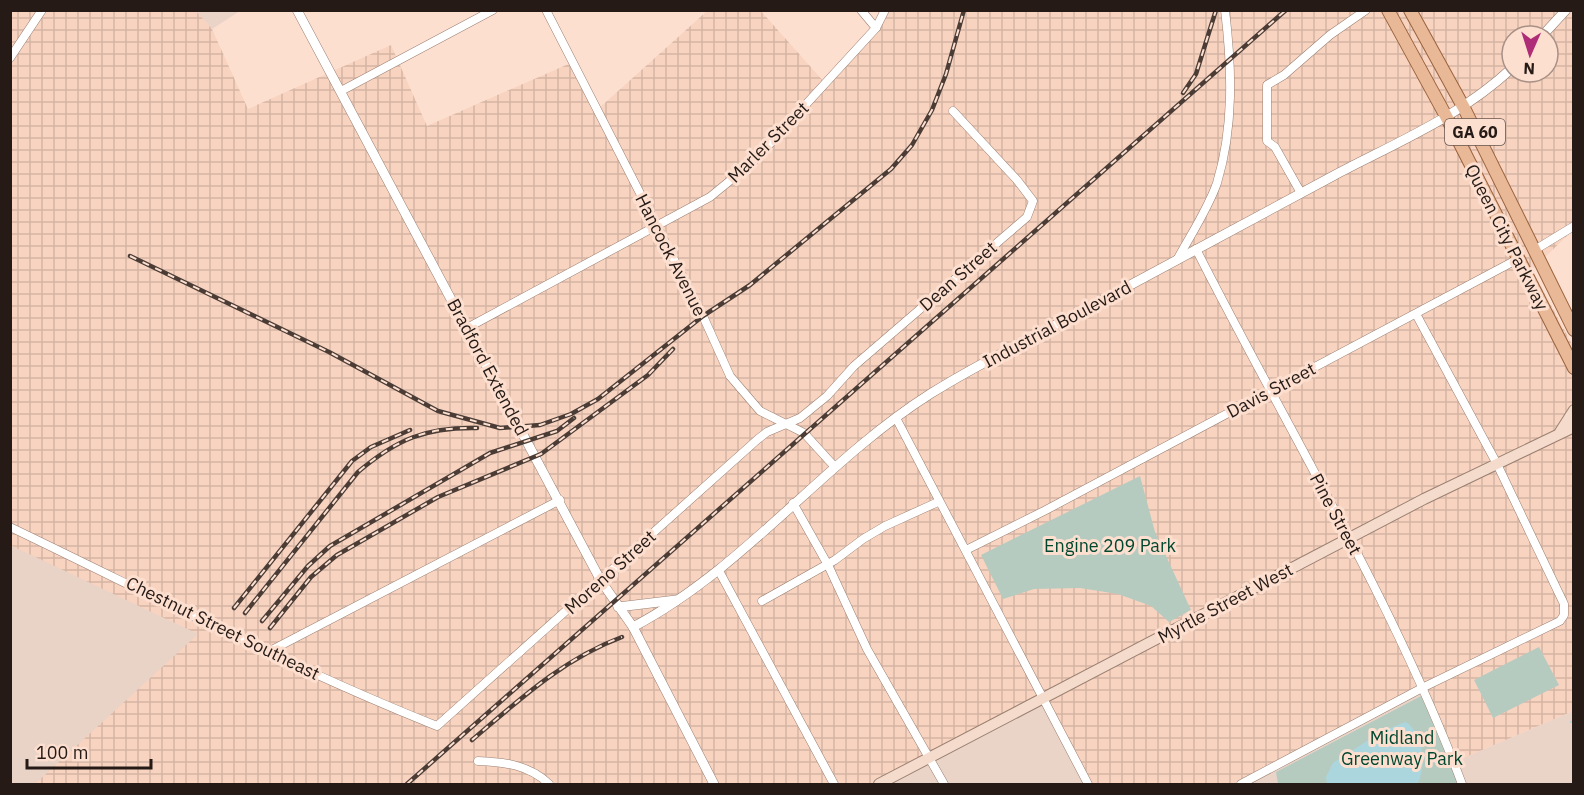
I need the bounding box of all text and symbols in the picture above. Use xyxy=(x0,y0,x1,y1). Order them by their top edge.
north arrow xyxy=(1500,24,1560,84)
text: N xyxy=(1523,59,1536,79)
street label: Marler Street xyxy=(722,96,814,188)
road number: GA 60 xyxy=(1445,119,1505,145)
street label: Queen City Parkway xyxy=(1460,160,1554,314)
street label: Hancock Avenue xyxy=(630,190,712,320)
street label: Dean Street xyxy=(914,236,1002,316)
street label: Industrial Boulevard xyxy=(979,275,1135,373)
street label: Bradford Extended xyxy=(442,294,534,440)
street label: Davis Street xyxy=(1223,357,1319,423)
street label: Pine Street xyxy=(1305,469,1367,559)
street label: Moreno Street xyxy=(560,525,660,619)
park label: Engine 209 Park xyxy=(1044,534,1177,557)
street label: Myrtle Street West xyxy=(1153,558,1297,648)
street label: Chestnut Street Southeast xyxy=(122,571,324,685)
park label: Midland Greenway Park xyxy=(1341,726,1463,770)
scale bar xyxy=(27,732,152,770)
text: 100 m xyxy=(36,741,88,764)

